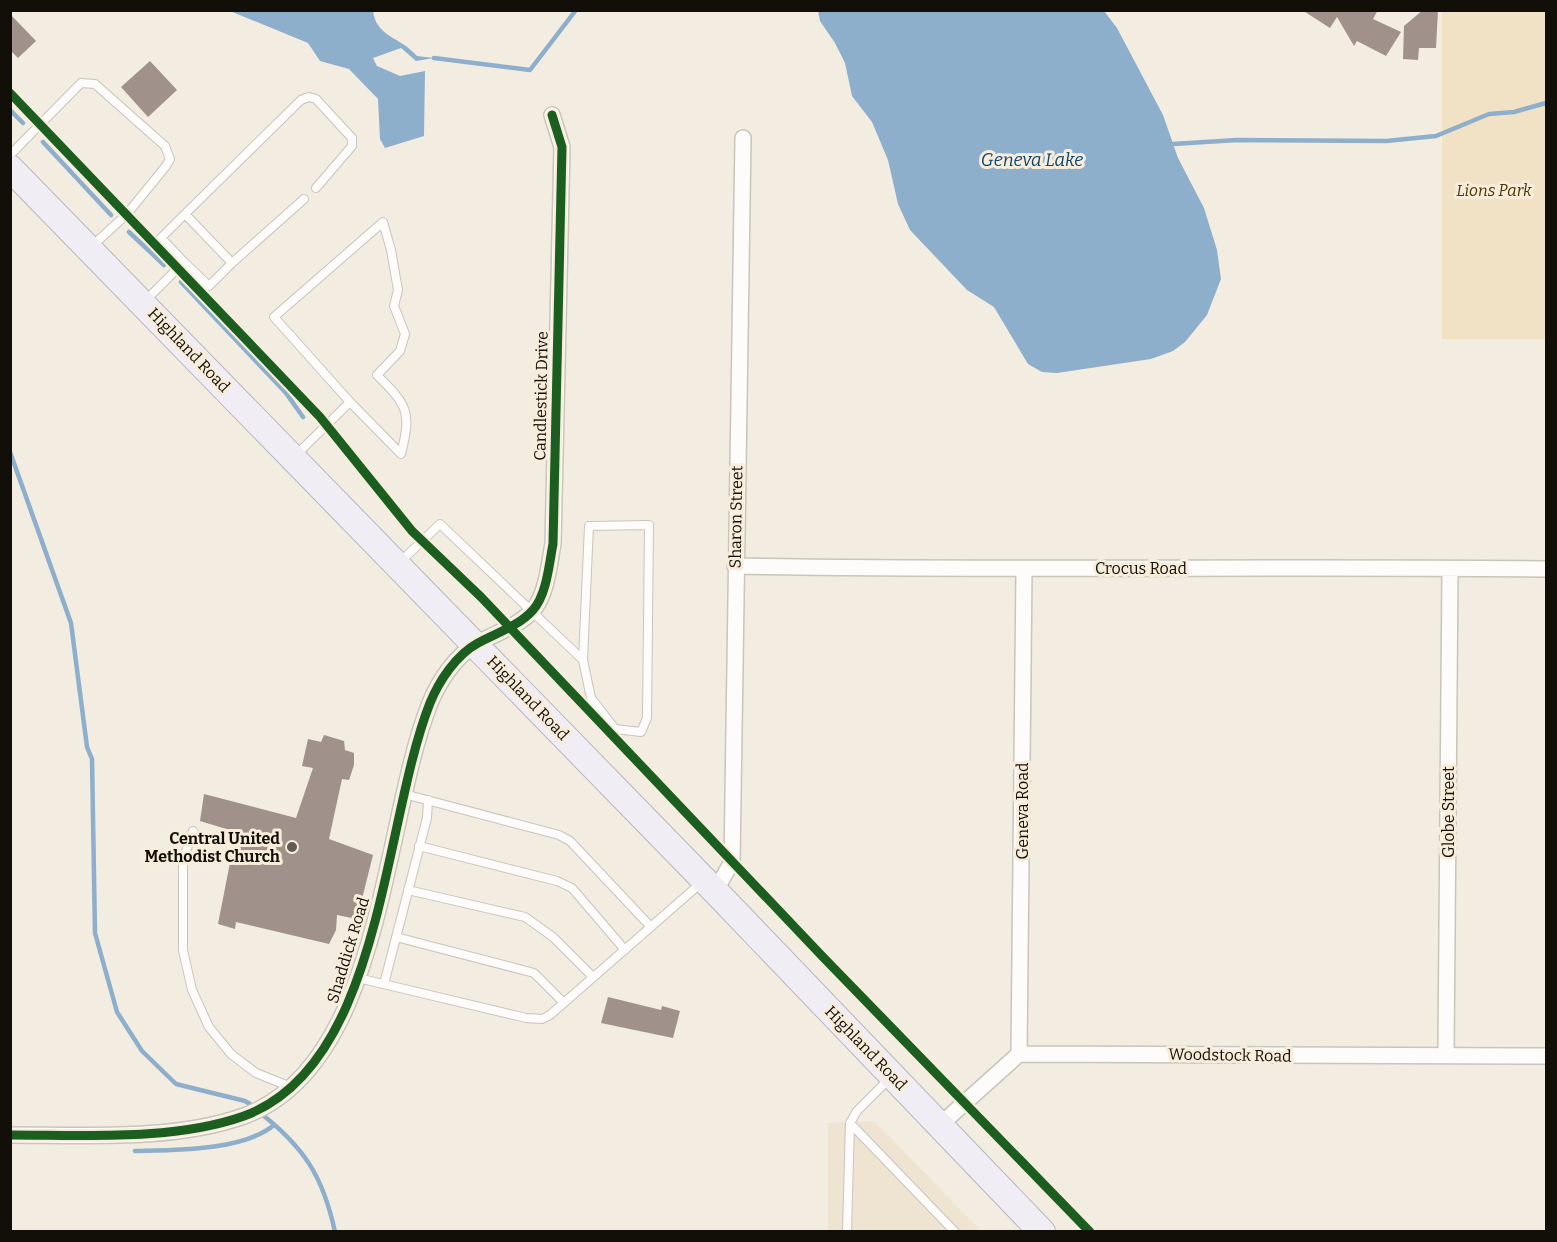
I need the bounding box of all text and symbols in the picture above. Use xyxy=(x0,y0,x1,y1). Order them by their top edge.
water label: Geneva Lake xyxy=(981,149,1083,171)
park label: Lions Park xyxy=(1456,181,1532,200)
street label: Highland Road xyxy=(144,304,234,396)
street label: Candlestick Drive xyxy=(530,331,552,461)
street label: Sharon Street xyxy=(726,465,746,569)
street label: Crocus Road xyxy=(1095,559,1188,578)
street label: Highland Road xyxy=(483,652,573,744)
street label: Geneva Road xyxy=(1013,762,1032,859)
street label: Globe Street xyxy=(1439,766,1458,858)
place label: Central United Methodist Church xyxy=(144,829,280,866)
marker: Central United Methodist Church xyxy=(285,840,299,854)
street label: Shaddick Road xyxy=(323,894,373,1005)
street label: Highland Road xyxy=(821,1002,911,1094)
street label: Woodstock Road xyxy=(1168,1044,1292,1066)

